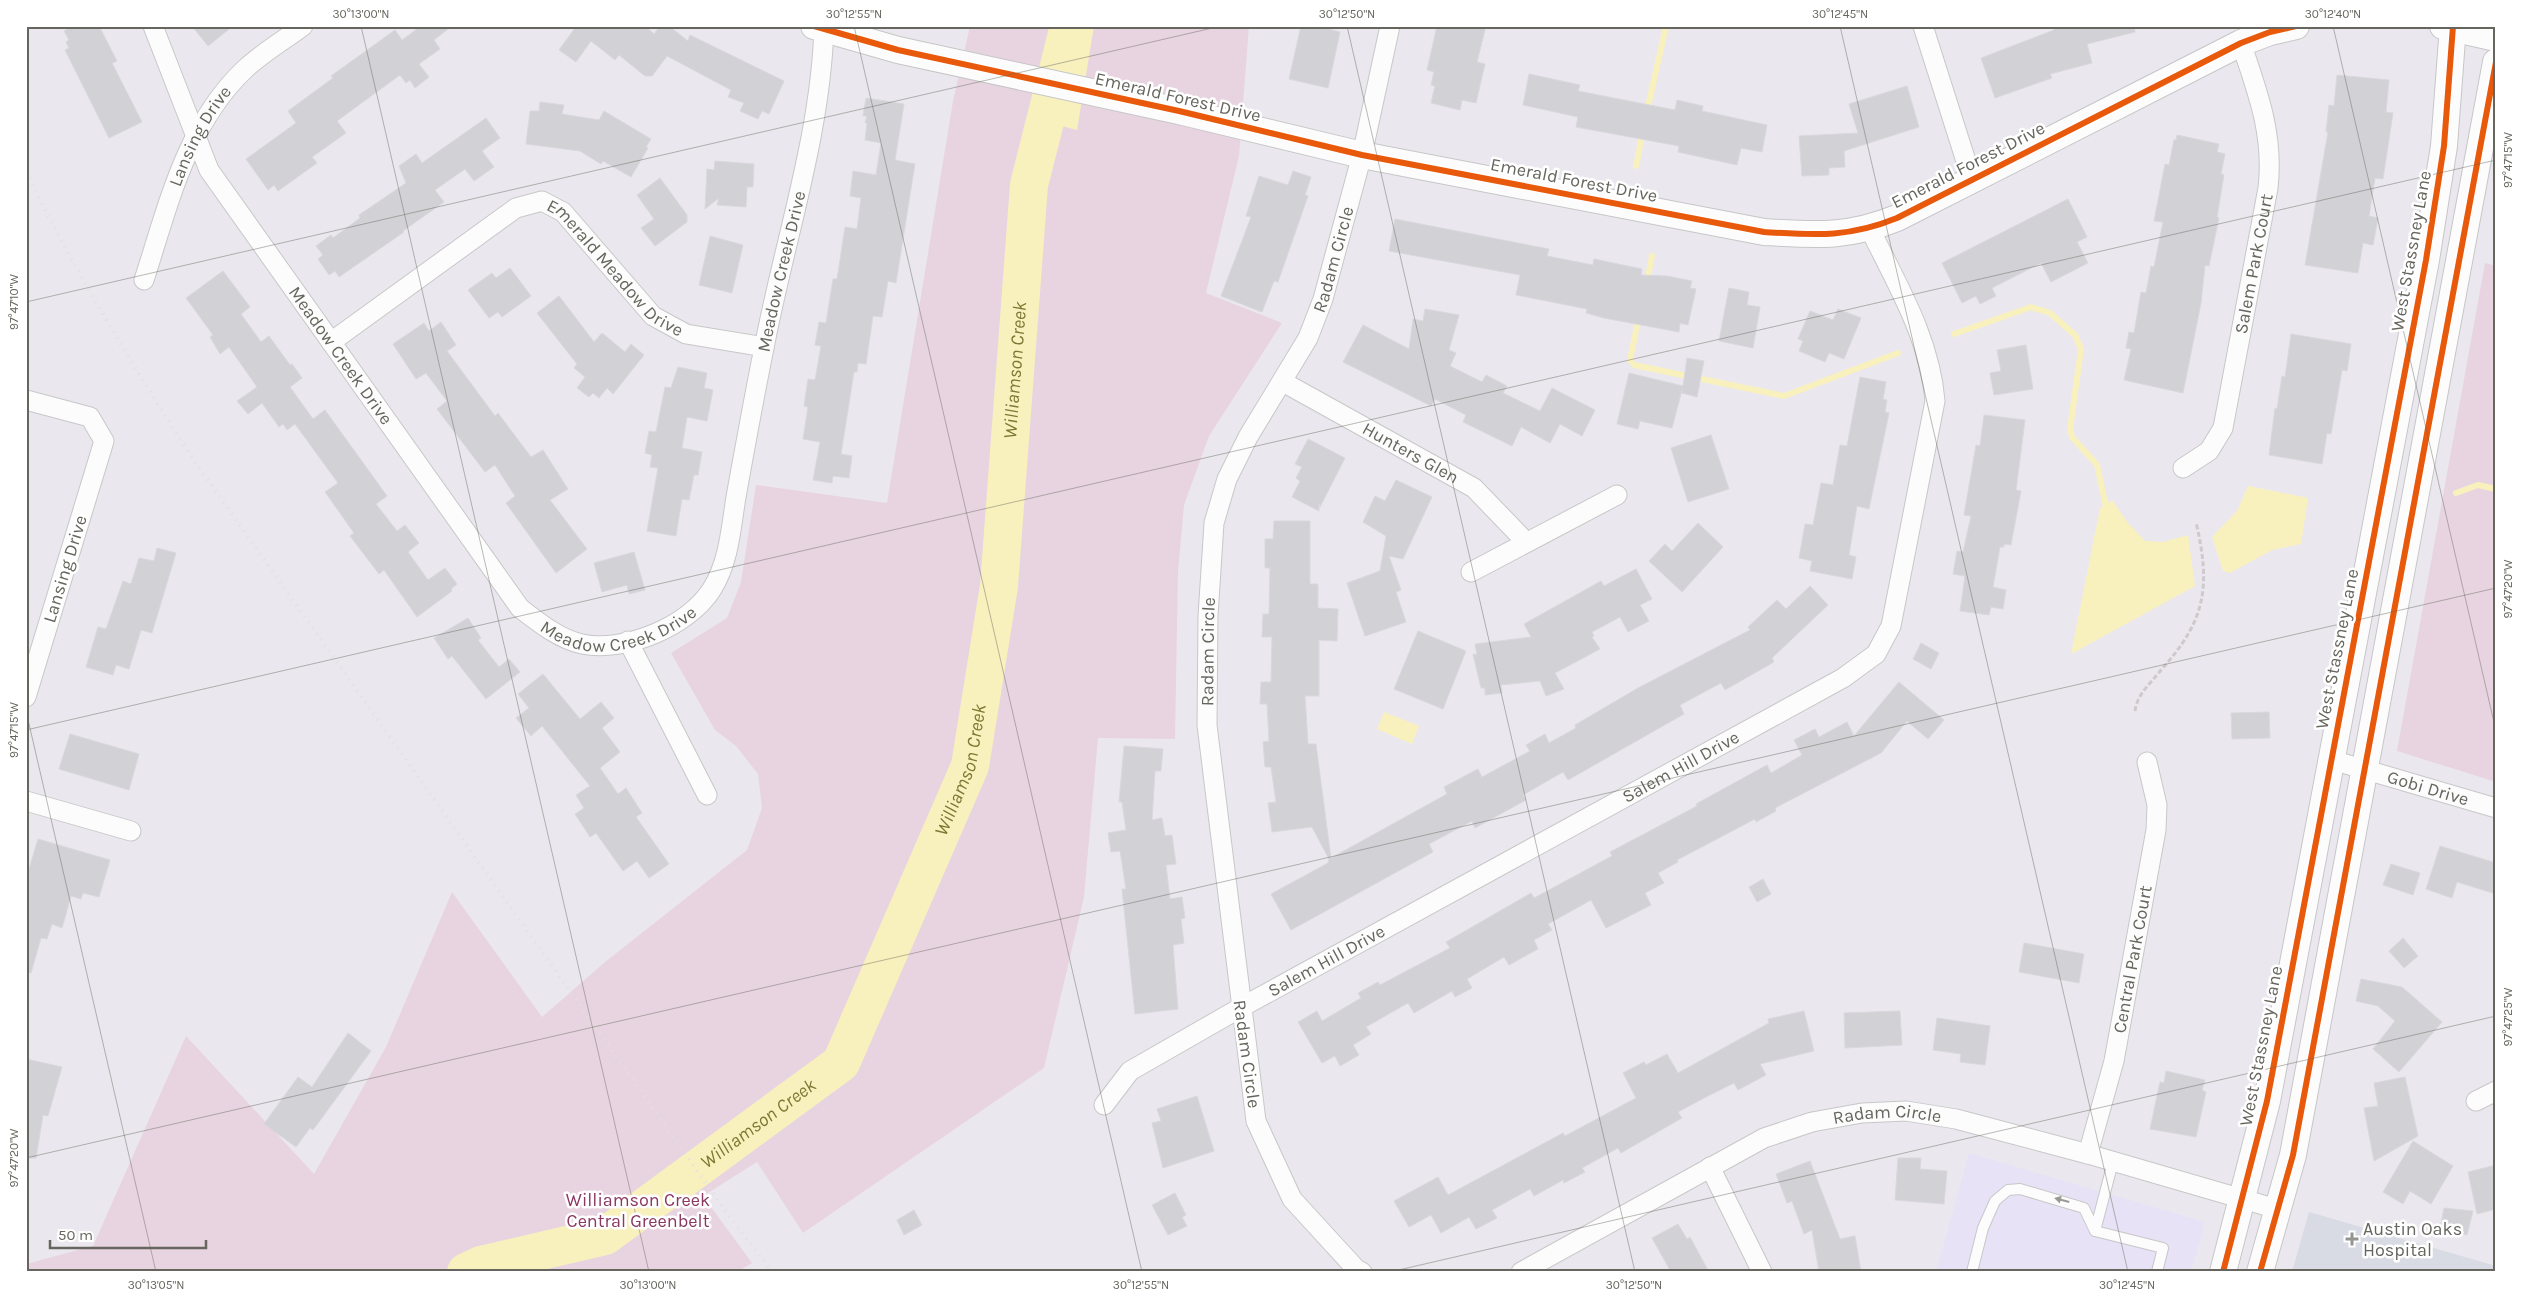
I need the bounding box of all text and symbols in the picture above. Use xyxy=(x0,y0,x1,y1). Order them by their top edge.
text: 30°13'00"N xyxy=(332,7,390,21)
text: 30°12'55"N xyxy=(826,7,882,21)
text: 30°12'50"N xyxy=(1319,7,1375,21)
text: 30°12'45"N xyxy=(1812,7,1868,21)
text: 30°12'40"N xyxy=(2305,7,2361,21)
street label: Emerald Forest Drive xyxy=(1093,67,1263,127)
street label: Lansing Drive xyxy=(164,81,236,189)
street label: Emerald Forest Drive xyxy=(1887,117,2049,213)
text: 97°47'15"W xyxy=(2501,132,2515,188)
street label: Emerald Forest Drive xyxy=(1489,153,1659,207)
street label: West Stassney Lane xyxy=(2386,169,2436,333)
street label: Meadow Creek Drive xyxy=(752,189,810,354)
street label: Salem Park Court xyxy=(2230,192,2278,336)
street label: Emerald Meadow Drive xyxy=(543,195,687,341)
street label: Radam Circle xyxy=(1308,204,1359,316)
text: 97°47'10"W xyxy=(7,274,21,330)
street label: Meadow Creek Drive xyxy=(284,282,397,429)
water label: Williamson Creek xyxy=(999,300,1031,440)
street label: Hunters Glen xyxy=(1359,417,1463,488)
street label: Lansing Drive xyxy=(38,513,92,625)
text: 97°47'20"W xyxy=(2501,559,2515,619)
street label: West Stassney Lane xyxy=(2311,567,2363,731)
street label: Radam Circle xyxy=(1196,596,1220,706)
street label: Meadow Creek Drive xyxy=(536,601,701,657)
text: 97°47'15"W xyxy=(7,702,21,758)
water label: Williamson Creek xyxy=(930,702,991,839)
street label: Salem Hill Drive xyxy=(1618,726,1743,808)
street label: Gobi Drive xyxy=(2385,766,2471,810)
street label: Central Park Court xyxy=(2108,883,2157,1035)
street label: Salem Hill Drive xyxy=(1264,920,1389,1002)
street label: West Stassney Lane xyxy=(2235,964,2287,1128)
text: 97°47'25"W xyxy=(2501,987,2515,1046)
street label: Radam Circle xyxy=(1229,998,1265,1110)
water label: Williamson Creek xyxy=(696,1074,821,1173)
street label: Radam Circle xyxy=(1831,1100,1943,1129)
text: 97°47'20"W xyxy=(7,1128,21,1188)
park label: Williamson Creek Central Greenbelt xyxy=(566,1189,710,1232)
one-way arrow xyxy=(2054,1196,2069,1204)
scale bar xyxy=(50,1218,206,1250)
place label: Austin Oaks Hospital xyxy=(2363,1218,2462,1261)
text: 50 m xyxy=(58,1226,93,1244)
marker: Austin Oaks Hospital xyxy=(2345,1232,2359,1246)
text: 30°13'05"N xyxy=(128,1278,184,1292)
text: 30°13'00"N xyxy=(619,1278,677,1292)
text: 30°12'55"N xyxy=(1113,1278,1169,1292)
text: 30°12'50"N xyxy=(1606,1278,1662,1292)
text: 30°12'45"N xyxy=(2099,1278,2155,1292)

